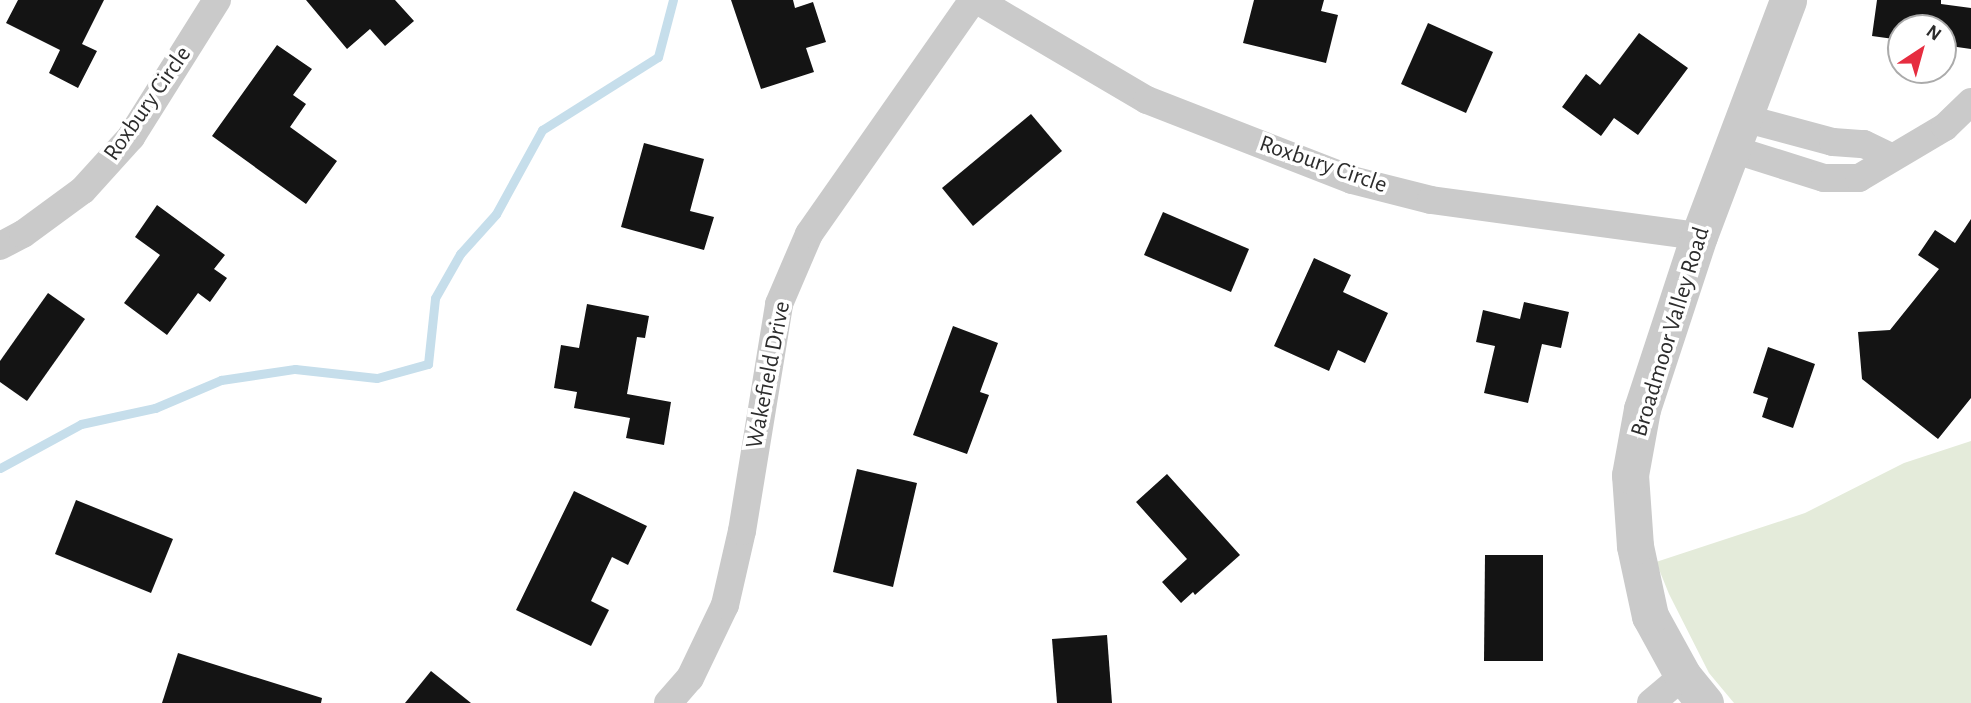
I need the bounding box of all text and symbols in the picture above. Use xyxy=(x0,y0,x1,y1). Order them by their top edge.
north arrow xyxy=(1887,14,1957,84)
text: N xyxy=(1923,22,1944,45)
street label: Roxbury Circle xyxy=(98,41,198,167)
street label: Roxbury Circle xyxy=(1255,130,1391,200)
street label: Broadmoor Valley Road xyxy=(1625,224,1717,440)
street label: Wakefield Drive xyxy=(741,299,797,451)

